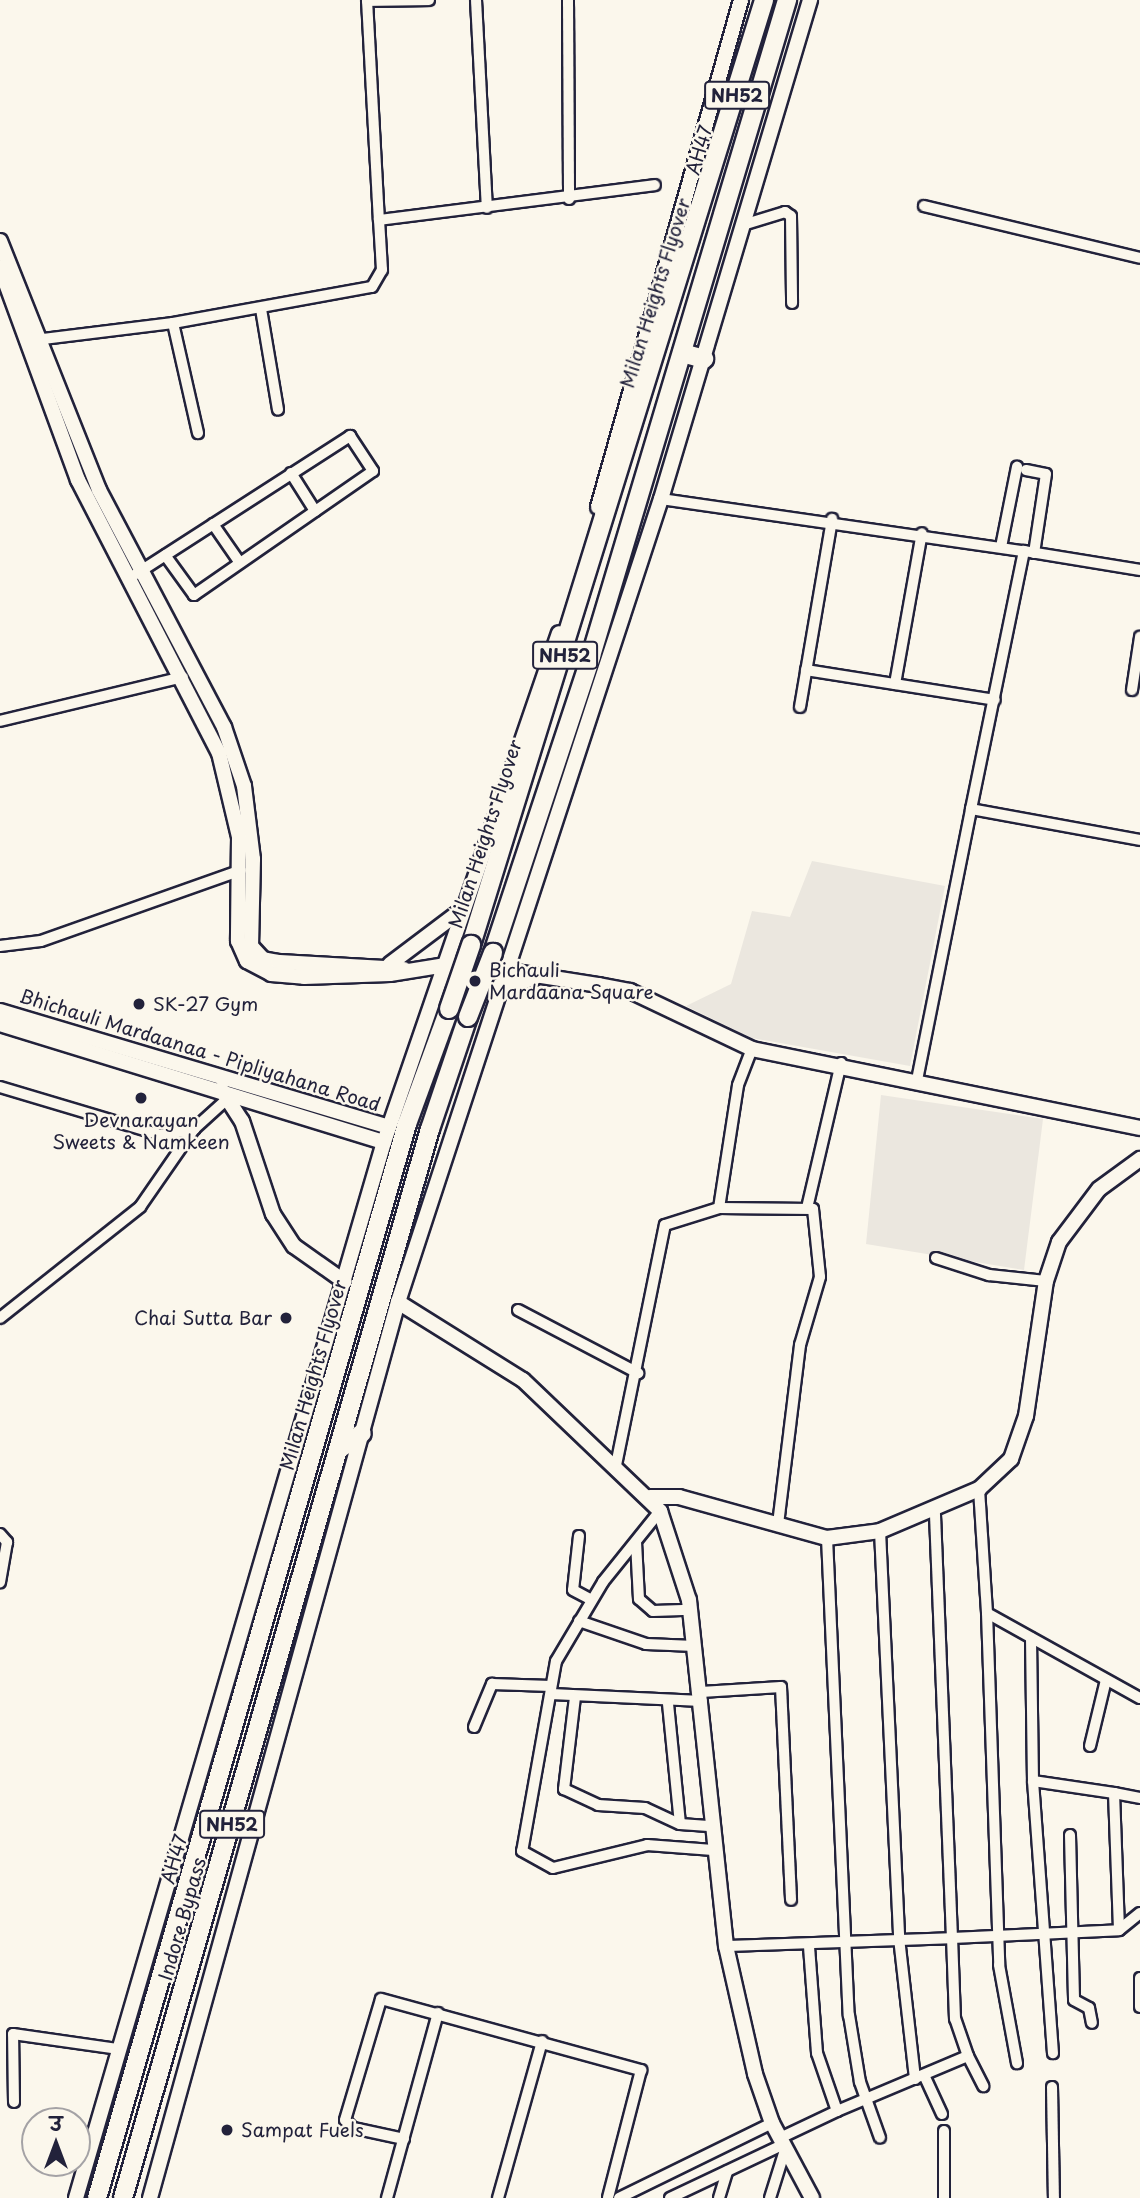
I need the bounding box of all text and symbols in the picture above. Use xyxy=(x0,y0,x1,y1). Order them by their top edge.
road number: NH52 xyxy=(704,80,770,110)
street label: AH47 xyxy=(681,122,717,178)
street label: Milan Heights Flyover xyxy=(615,195,695,391)
road number: NH52 xyxy=(532,640,598,670)
street label: Milan Heights Flyover xyxy=(444,737,526,931)
place label: Bichauli Mardaana Square xyxy=(489,959,654,1003)
marker: Bichauli Mardaana Square xyxy=(467,973,483,989)
street label: Bhichauli Mardaanaa - Pipliyahana Road xyxy=(17,984,383,1116)
place label: SK-27 Gym xyxy=(153,993,259,1015)
marker: SK-27 Gym xyxy=(131,996,147,1012)
marker: Devnarayan Sweets & Namkeen xyxy=(133,1090,149,1106)
place label: Devnarayan Sweets & Namkeen xyxy=(52,1109,230,1153)
street label: Milan Heights Flyover xyxy=(275,1277,351,1473)
place label: Chai Sutta Bar xyxy=(135,1307,272,1329)
marker: Chai Sutta Bar xyxy=(278,1310,294,1326)
road number: NH52 xyxy=(199,1810,265,1838)
street label: AH47 xyxy=(156,1831,192,1887)
street label: Indore Bypass xyxy=(153,1854,211,1984)
north arrow xyxy=(21,2107,91,2177)
text: उ xyxy=(50,2109,62,2137)
place label: Sampat Fuels xyxy=(241,2119,364,2141)
marker: Sampat Fuels xyxy=(219,2122,235,2138)

